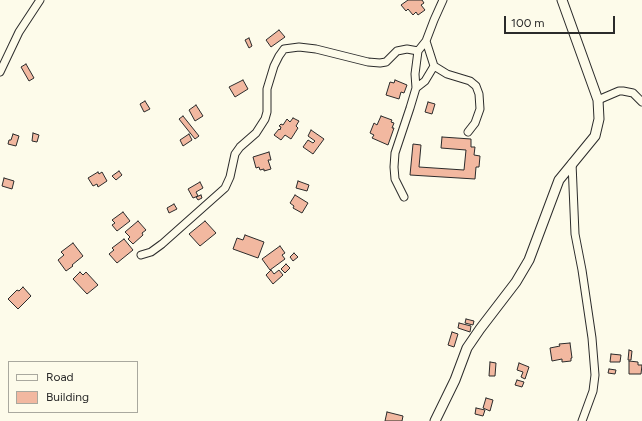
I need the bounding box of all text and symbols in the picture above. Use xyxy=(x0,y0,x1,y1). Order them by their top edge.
scale bar xyxy=(506,8,617,34)
text: 100 m xyxy=(511,16,545,30)
legend xyxy=(8,361,138,413)
text: Road xyxy=(46,370,74,384)
text: Building xyxy=(46,390,89,404)

